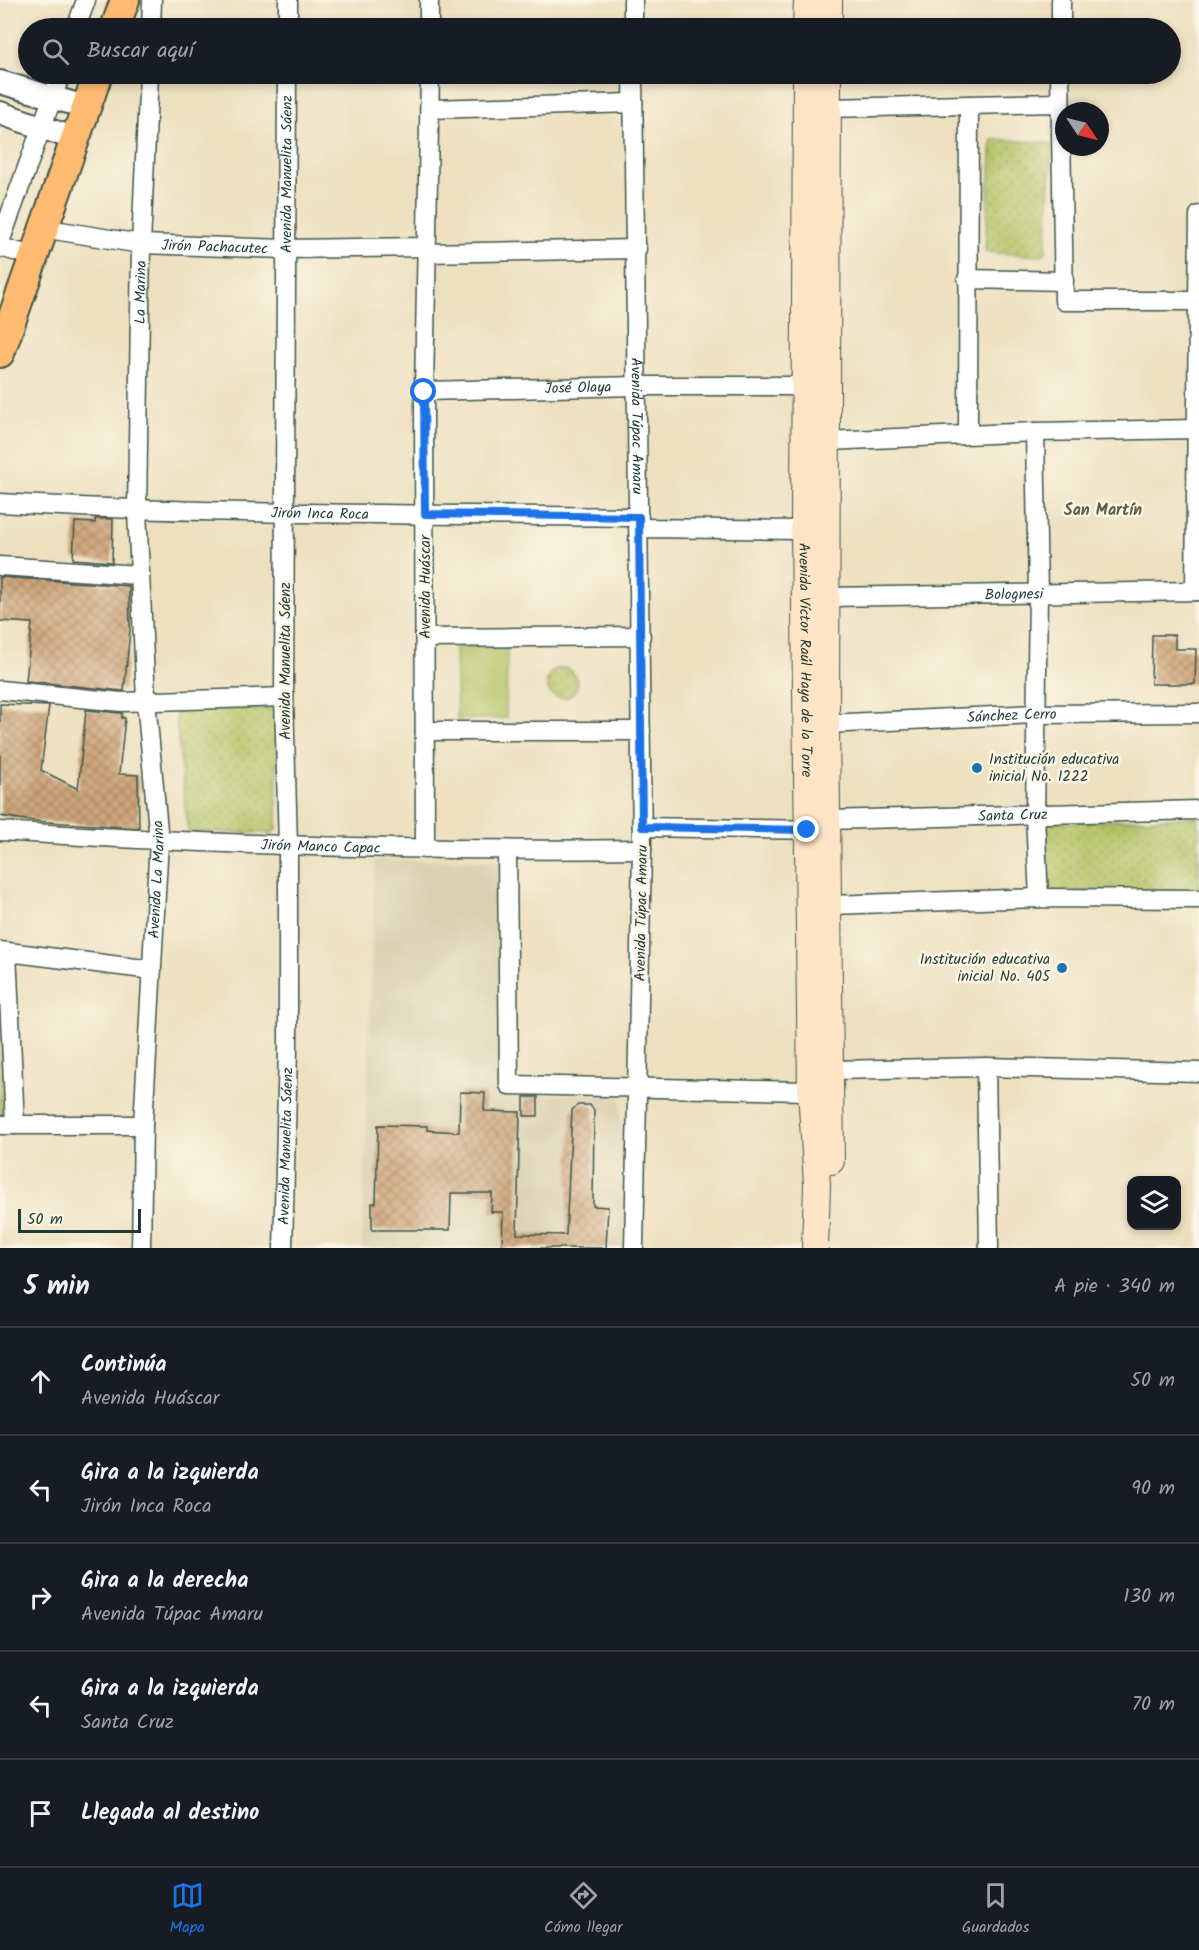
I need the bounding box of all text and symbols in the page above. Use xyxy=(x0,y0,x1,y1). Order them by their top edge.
search box xyxy=(18,18,1181,84)
text: Buscar aquí xyxy=(87,34,194,69)
icon: search xyxy=(39,35,72,68)
street label: Avenida Manuelita Sáenz xyxy=(275,95,300,253)
north arrow xyxy=(1055,102,1109,156)
street label: Jirón Pachacutec xyxy=(161,234,269,261)
street label: La Marina xyxy=(129,260,154,324)
street label: Avenida Túpac Amaru xyxy=(623,357,649,495)
street label: José Olaya xyxy=(544,376,612,401)
route start xyxy=(410,378,436,404)
district label: San Martín xyxy=(1064,498,1142,523)
street label: Jirón Inca Roca xyxy=(271,502,369,527)
street label: Avenida Huáscar xyxy=(414,534,438,639)
street label: Avenida Víctor Raúl Haya de la Torre xyxy=(791,543,818,778)
street label: Avenida Manuelita Sáenz xyxy=(274,582,298,740)
street label: Bolognesi xyxy=(984,582,1045,607)
street label: Sánchez Cerro xyxy=(966,703,1057,730)
place label: Institución educativa inicial No. 1222 xyxy=(989,748,1119,789)
marker: Institución educativa inicial No. 1222 xyxy=(970,761,984,775)
street label: Santa Cruz xyxy=(978,803,1049,829)
route end xyxy=(793,816,819,842)
street label: Avenida La Marina xyxy=(143,819,172,939)
street label: Jirón Manco Capac xyxy=(260,833,381,861)
street label: Avenida Túpac Amaru xyxy=(629,844,655,982)
place label: Institución educativa inicial No. 405 xyxy=(920,948,1051,989)
marker: Institución educativa inicial No. 405 xyxy=(1055,961,1069,975)
street label: Avenida Manuelita Sáenz xyxy=(273,1066,301,1225)
map controls xyxy=(1127,1176,1181,1230)
button: layers xyxy=(1127,1176,1181,1230)
scale bar xyxy=(18,1206,141,1234)
text: 50 m xyxy=(27,1207,63,1232)
text: 5 min xyxy=(24,1266,90,1308)
text: A pie · 340 m xyxy=(1054,1271,1175,1303)
text: Continúa xyxy=(81,1348,166,1383)
icon: ahead xyxy=(24,1365,57,1398)
text: 50 m xyxy=(1130,1365,1175,1397)
text: Avenida Huáscar xyxy=(81,1383,219,1415)
text: Gira a la izquierda xyxy=(81,1456,259,1491)
icon: left xyxy=(24,1473,57,1506)
text: 90 m xyxy=(1131,1473,1175,1505)
text: Jirón Inca Roca xyxy=(81,1491,212,1523)
text: Gira a la derecha xyxy=(81,1564,248,1599)
icon: right xyxy=(24,1581,57,1614)
text: 130 m xyxy=(1123,1581,1175,1613)
text: Avenida Túpac Amaru xyxy=(81,1599,263,1631)
text: Gira a la izquierda xyxy=(81,1672,259,1707)
icon: left xyxy=(24,1689,57,1722)
text: 70 m xyxy=(1132,1689,1175,1721)
text: Santa Cruz xyxy=(81,1707,174,1739)
text: Llegada al destino xyxy=(81,1796,259,1831)
icon: arrive xyxy=(24,1797,57,1830)
tab: Mapa xyxy=(170,1879,205,1940)
tab: Cómo llegar xyxy=(544,1879,623,1940)
tab: Guardados xyxy=(962,1879,1029,1940)

